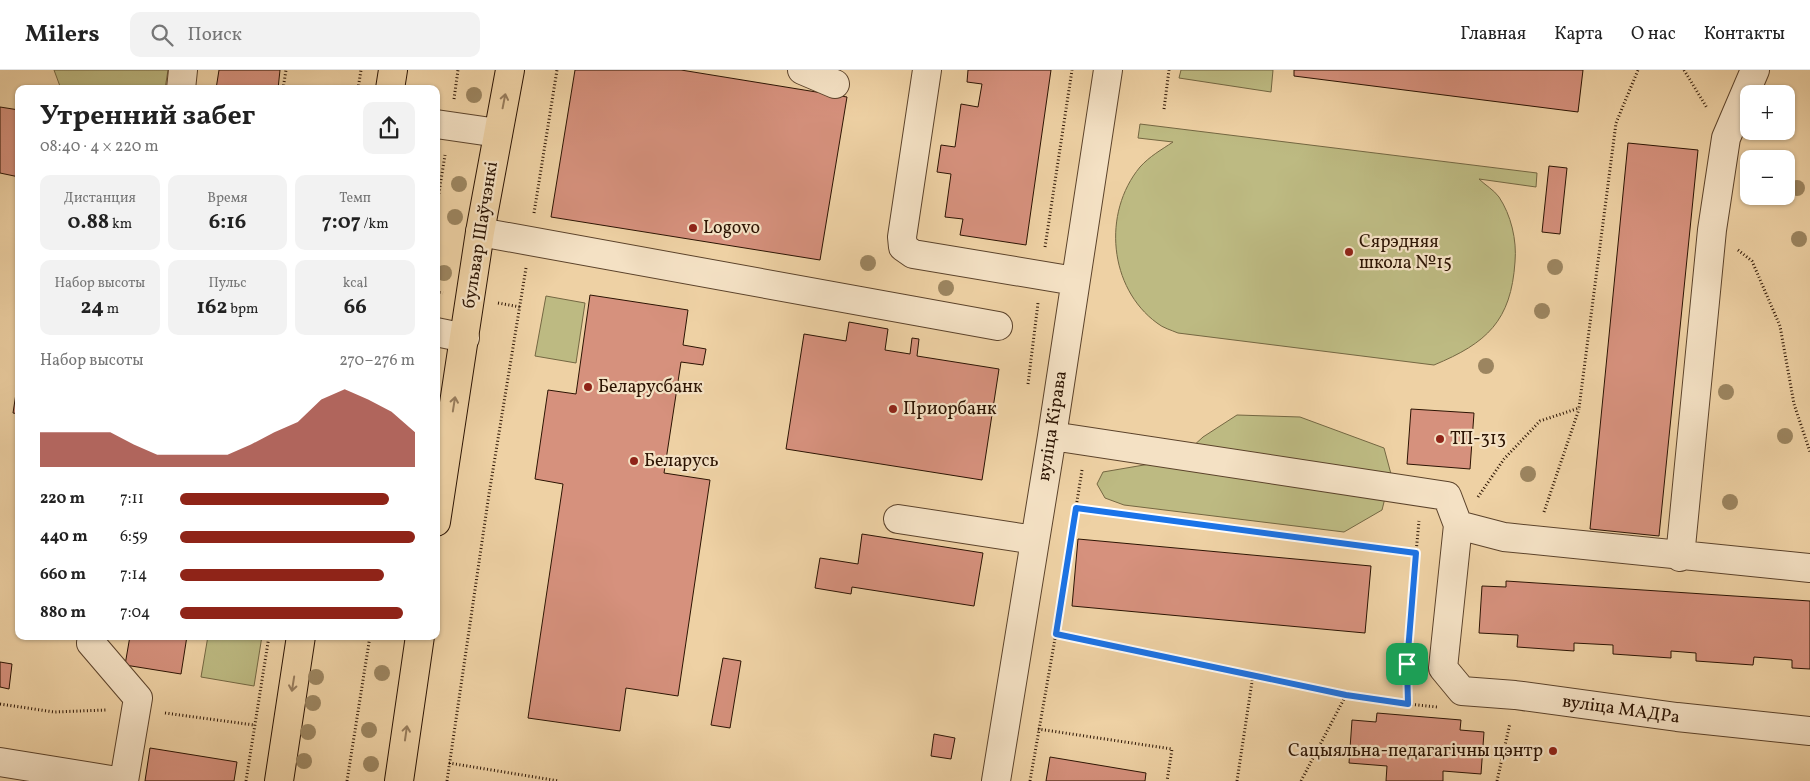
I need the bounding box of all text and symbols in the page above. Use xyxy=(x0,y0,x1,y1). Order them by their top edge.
search box xyxy=(130,12,480,57)
text: Milers xyxy=(25,18,100,52)
icon: search xyxy=(148,21,176,49)
text: Поиск xyxy=(188,22,242,48)
text: Главная xyxy=(1460,22,1526,47)
text: Карта xyxy=(1554,22,1603,47)
text: О нас xyxy=(1631,22,1676,47)
text: Контакты xyxy=(1704,22,1785,47)
map controls xyxy=(1740,85,1795,205)
button: + xyxy=(1740,85,1795,140)
one-way arrow xyxy=(499,94,509,110)
text: Утренний забег xyxy=(40,97,255,136)
button: share xyxy=(363,102,415,154)
text: 08:40 · 4 × 220 m xyxy=(40,136,159,158)
button: − xyxy=(1740,150,1795,205)
street label: бульвар Шаўчэнкі xyxy=(457,160,505,310)
text: Дистанция xyxy=(64,189,136,208)
text: Время xyxy=(207,189,248,208)
text: Темп xyxy=(339,189,371,208)
text: 0.88 xyxy=(68,208,109,237)
text: 6:16 xyxy=(209,208,246,237)
text: 7:07 xyxy=(322,208,361,237)
text: km xyxy=(109,215,132,234)
text: /km xyxy=(361,215,389,234)
place label: Logovo xyxy=(703,216,760,241)
marker: Logovo xyxy=(687,222,699,234)
place label: Сярэдняя школа №15 xyxy=(1359,230,1452,276)
marker: Сярэдняя школа №15 xyxy=(1343,246,1355,258)
text: Набор высоты xyxy=(54,274,145,293)
text: Пульс xyxy=(209,274,246,293)
text: kcal xyxy=(343,274,368,293)
text: 24 xyxy=(81,293,104,322)
text: 162 xyxy=(197,293,228,322)
text: 66 xyxy=(344,293,367,322)
text: m xyxy=(104,300,119,319)
text: bpm xyxy=(228,300,258,319)
text: Набор высоты xyxy=(40,350,144,372)
text: 270–276 m xyxy=(339,350,415,372)
street label: вуліца Кірава xyxy=(1032,369,1074,483)
place label: Беларусбанк xyxy=(598,375,703,400)
marker: Беларусбанк xyxy=(582,381,594,393)
one-way arrow xyxy=(450,397,460,413)
place label: Приорбанк xyxy=(903,397,997,422)
marker: Приорбанк xyxy=(887,403,899,415)
place label: ТП-313 xyxy=(1450,427,1506,452)
marker: ТП-313 xyxy=(1434,433,1446,445)
place label: Беларусь xyxy=(644,449,719,474)
marker: Беларусь xyxy=(628,455,640,467)
text: 220 m xyxy=(40,488,85,510)
text: 7:11 xyxy=(120,488,144,510)
text: 440 m xyxy=(40,526,88,548)
text: 6:59 xyxy=(120,526,148,548)
text: 660 m xyxy=(40,564,86,586)
text: 7:14 xyxy=(120,564,147,586)
text: 880 m xyxy=(40,602,86,624)
text: 7:04 xyxy=(120,602,150,624)
pin xyxy=(1386,643,1428,685)
icon: arrive xyxy=(1393,650,1421,678)
one-way arrow xyxy=(288,676,298,692)
street label: вуліца МАДРа xyxy=(1561,689,1681,731)
one-way arrow xyxy=(401,725,411,741)
place label: Сацыяльна-педагагічны цэнтр xyxy=(1288,739,1543,764)
marker: Сацыяльна-педагагічны цэнтр xyxy=(1547,745,1559,757)

